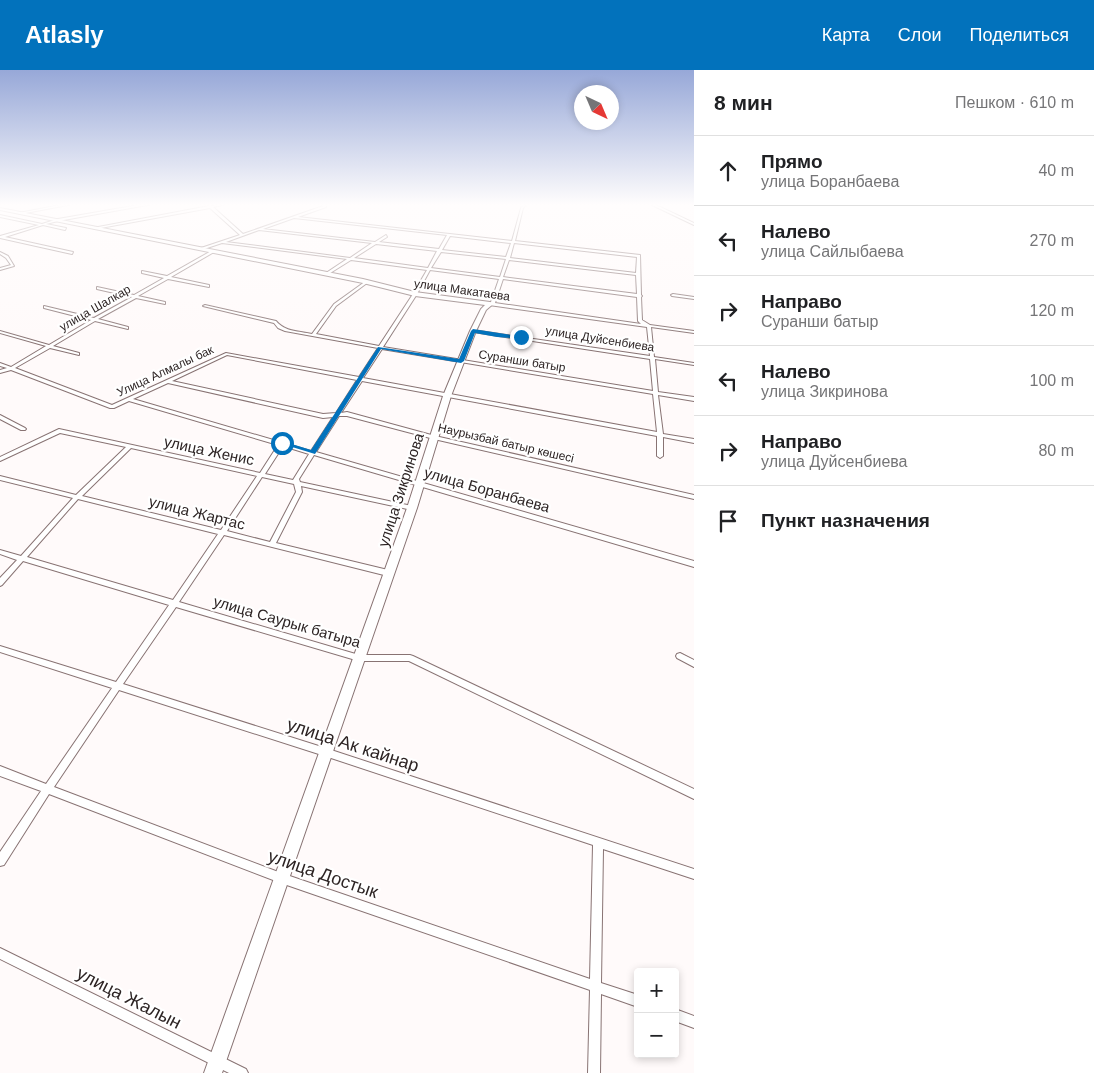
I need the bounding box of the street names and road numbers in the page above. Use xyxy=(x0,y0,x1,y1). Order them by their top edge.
street label: улица Макатаева xyxy=(413,276,511,304)
street label: улица Шалкар xyxy=(57,282,133,334)
street label: улица Дуйсенбиева xyxy=(545,323,656,355)
street label: Улица Алмалы бак xyxy=(115,342,216,399)
street label: Суранши батыр xyxy=(477,347,567,375)
street label: Наурызбай батыр көшесі xyxy=(437,421,575,465)
street label: улица Зикринова xyxy=(374,430,427,549)
street label: улица Женис xyxy=(163,433,256,468)
street label: улица Боранбаева xyxy=(422,463,552,516)
street label: улица Жартас xyxy=(147,492,247,533)
street label: улица Саурык батыра xyxy=(212,592,363,651)
street label: улица Ак кайнар xyxy=(284,714,422,776)
street label: улица Достык xyxy=(265,846,381,902)
street label: улица Жалын xyxy=(73,963,185,1033)

